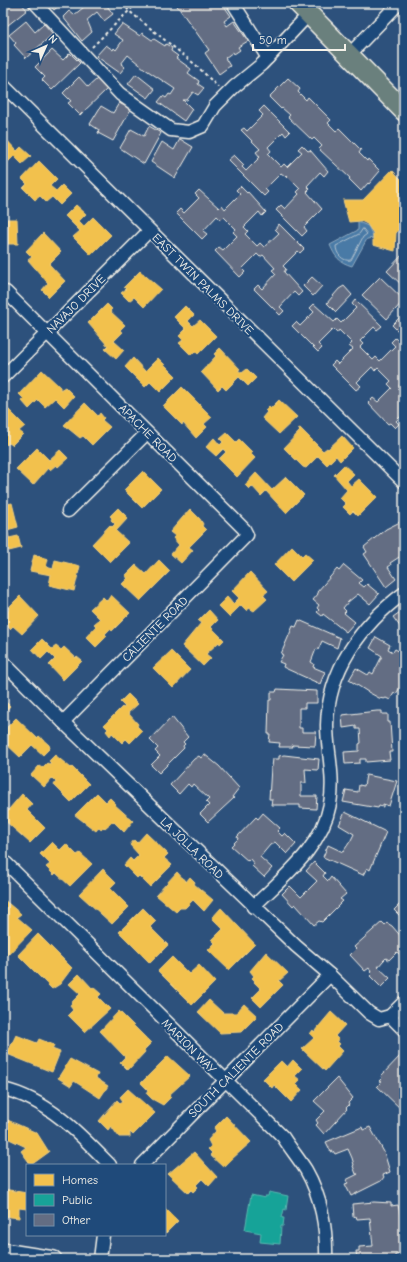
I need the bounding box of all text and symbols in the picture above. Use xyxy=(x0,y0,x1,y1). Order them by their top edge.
north arrow xyxy=(26,26,66,66)
scale bar xyxy=(253,26,345,52)
text: N xyxy=(46,32,60,46)
text: 50 m xyxy=(259,33,287,47)
street label: EAST TWIN PALMS DRIVE xyxy=(149,230,257,338)
street label: NAVAJO DRIVE xyxy=(44,272,108,336)
street label: APACHE ROAD xyxy=(116,401,180,465)
street label: CALIENTE ROAD xyxy=(119,593,191,665)
street label: LA JOLLA ROAD xyxy=(157,814,227,882)
street label: MARION WAY xyxy=(159,1016,220,1077)
street label: SOUTH CALIENTE ROAD xyxy=(186,1020,286,1120)
legend xyxy=(26,1164,166,1236)
text: Homes xyxy=(62,1173,98,1187)
text: Public xyxy=(62,1193,93,1207)
text: Other xyxy=(62,1213,91,1227)

